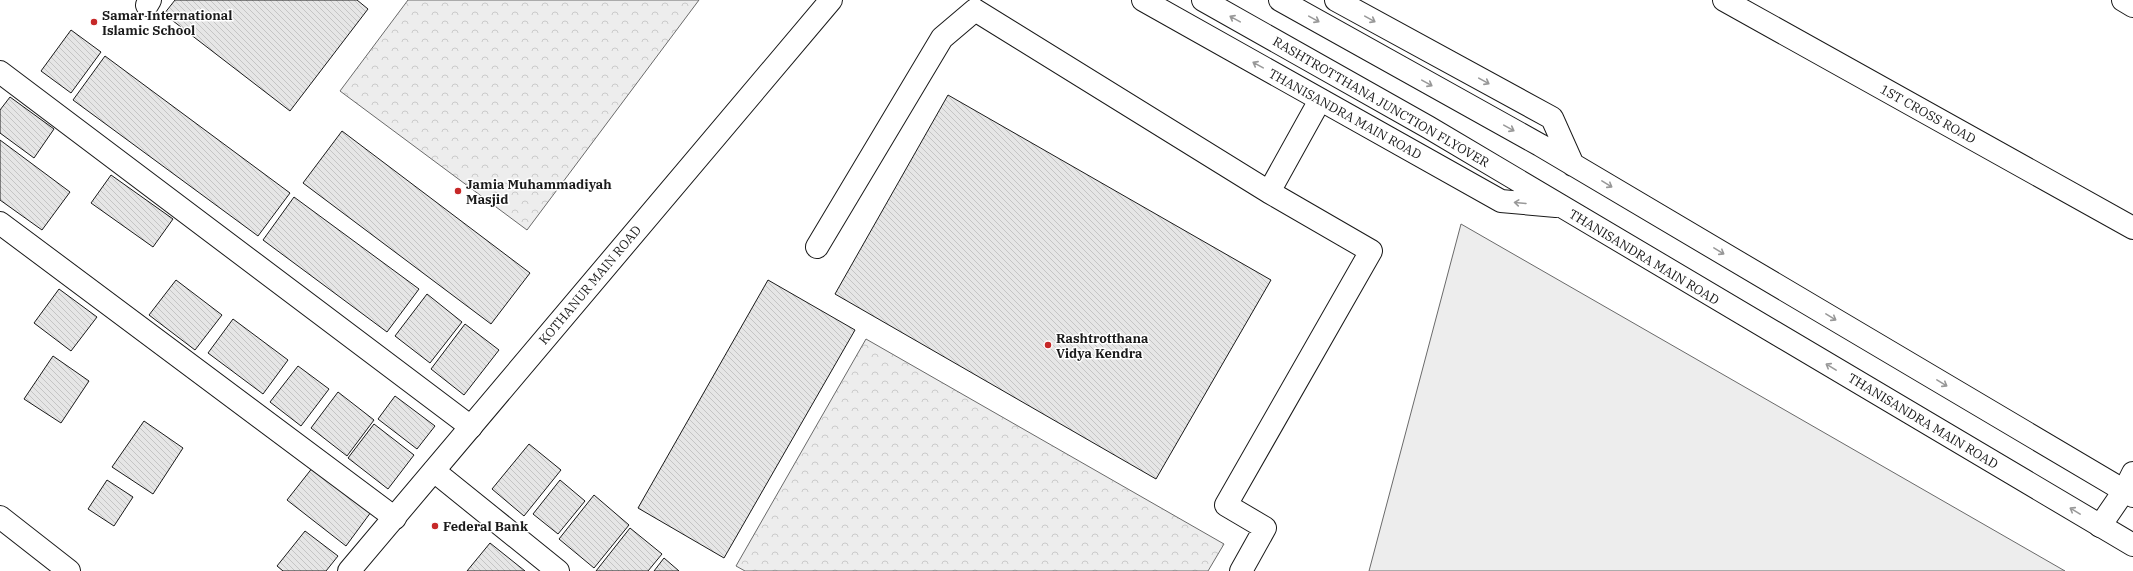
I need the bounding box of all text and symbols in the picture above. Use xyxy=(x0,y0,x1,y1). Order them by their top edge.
place label: Samar International Islamic School xyxy=(102,7,232,39)
one-way arrow xyxy=(1230,14,1242,22)
one-way arrow xyxy=(1364,15,1376,23)
one-way arrow xyxy=(1308,16,1320,24)
marker: Samar International Islamic School xyxy=(89,17,99,27)
street label: RASHTROTTHANA JUNCTION FLYOVER xyxy=(1270,33,1493,171)
one-way arrow xyxy=(1252,60,1264,68)
street label: THANISANDRA MAIN ROAD xyxy=(1266,65,1424,163)
one-way arrow xyxy=(1478,78,1490,86)
one-way arrow xyxy=(1421,79,1433,87)
street label: 1ST CROSS ROAD xyxy=(1877,81,1979,147)
one-way arrow xyxy=(1503,125,1515,133)
place label: Jamia Muhammadiyah Masjid xyxy=(466,176,612,208)
one-way arrow xyxy=(1601,181,1613,189)
marker: Jamia Muhammadiyah Masjid xyxy=(453,186,463,196)
one-way arrow xyxy=(1514,199,1527,207)
street label: THANISANDRA MAIN ROAD xyxy=(1566,205,1722,309)
street label: KOTHANUR MAIN ROAD xyxy=(535,222,645,348)
one-way arrow xyxy=(1713,247,1725,255)
one-way arrow xyxy=(1825,313,1836,321)
place label: Rashtrotthana Vidya Kendra xyxy=(1056,330,1149,362)
marker: Rashtrotthana Vidya Kendra xyxy=(1043,340,1053,350)
one-way arrow xyxy=(1825,362,1837,370)
street label: THANISANDRA MAIN ROAD xyxy=(1845,369,2001,473)
one-way arrow xyxy=(1936,380,1948,388)
one-way arrow xyxy=(2070,507,2081,515)
place label: Federal Bank xyxy=(443,518,529,535)
marker: Federal Bank xyxy=(430,521,440,531)

